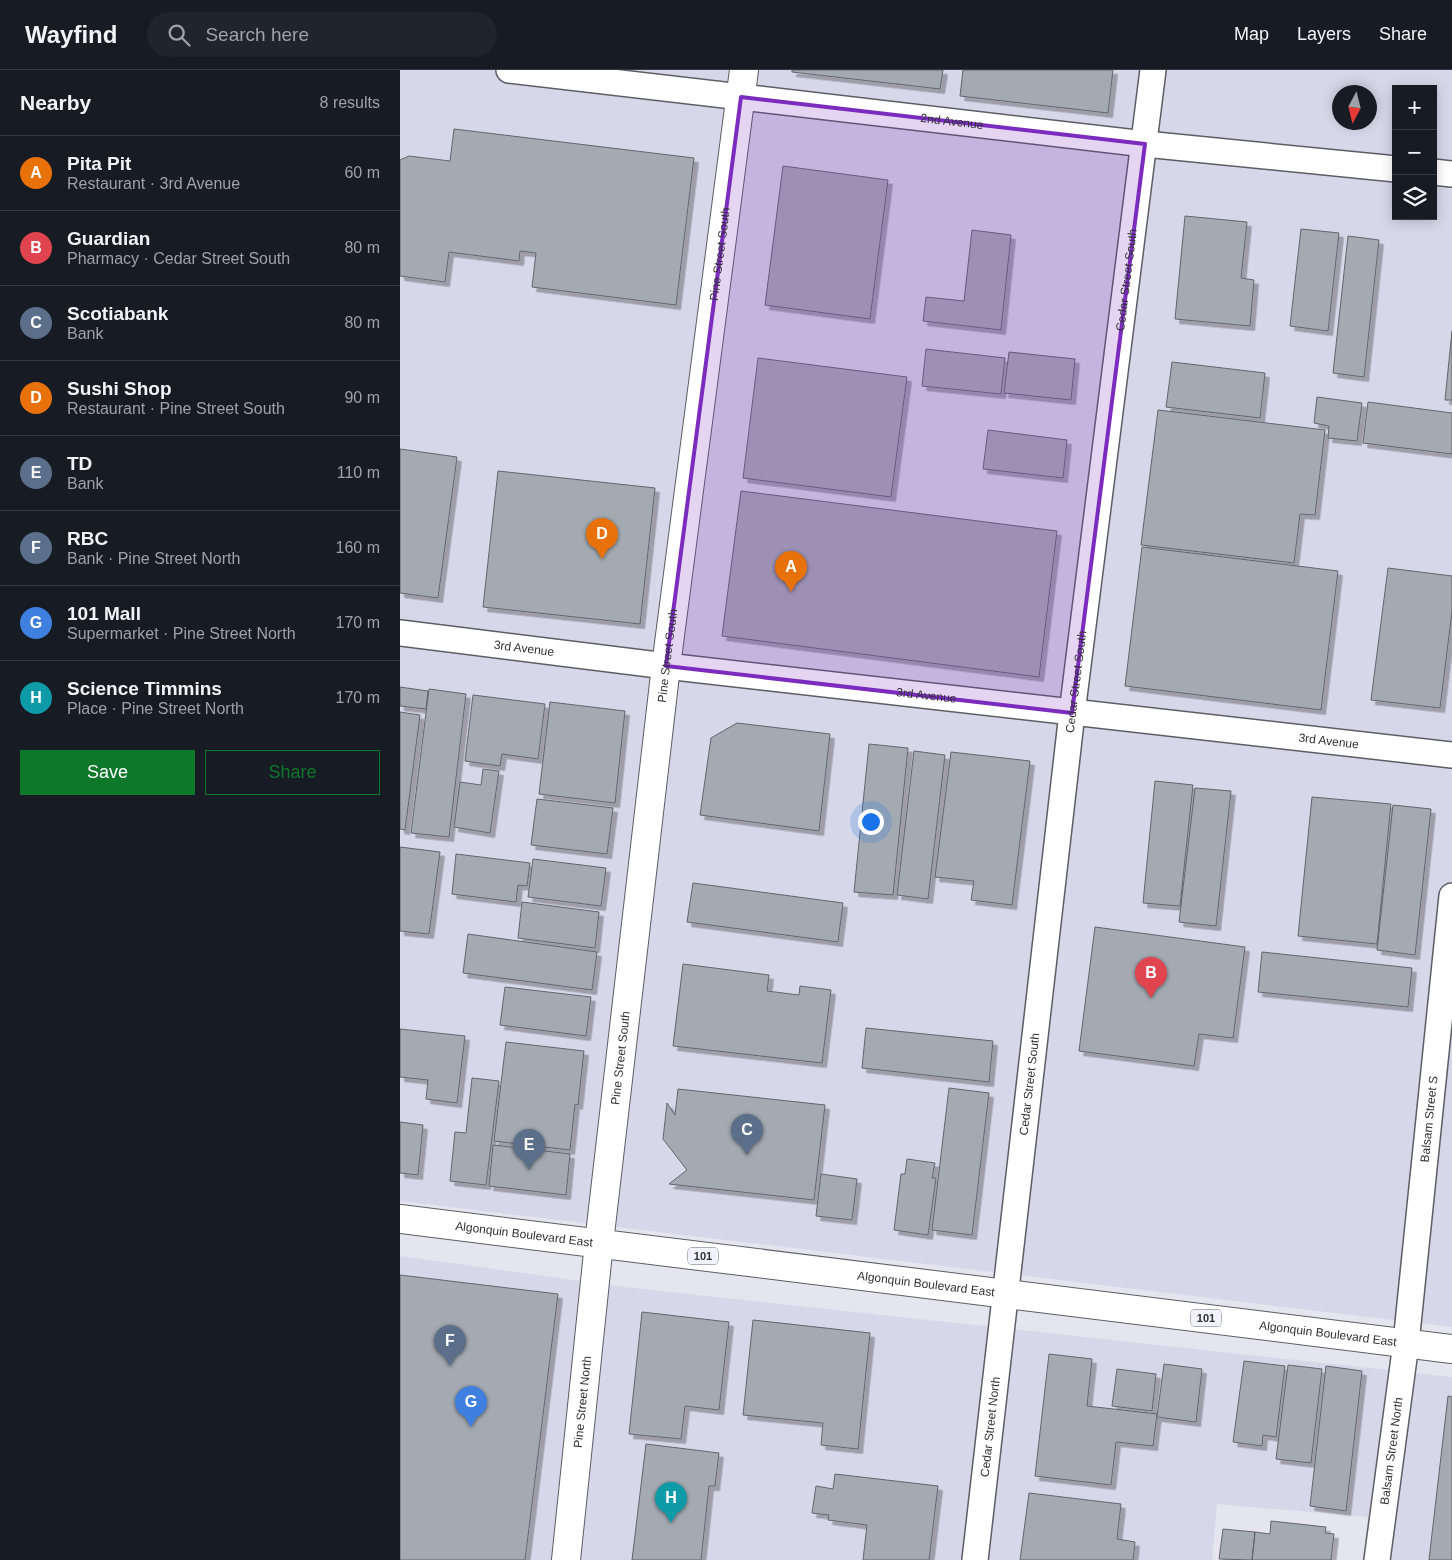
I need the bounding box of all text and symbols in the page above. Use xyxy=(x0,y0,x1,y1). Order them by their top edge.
search box xyxy=(147,12,497,57)
text: Wayfind xyxy=(25,21,117,48)
icon: search xyxy=(165,21,193,49)
text: Search here xyxy=(205,24,309,45)
text: Map xyxy=(1234,24,1269,44)
text: Layers xyxy=(1297,24,1351,44)
text: Share xyxy=(1379,24,1427,44)
north arrow xyxy=(1332,85,1377,130)
map controls xyxy=(1392,85,1437,220)
button: + xyxy=(1392,85,1437,130)
text: Nearby xyxy=(20,91,91,114)
text: 8 results xyxy=(320,94,380,111)
street label: 2nd Avenue xyxy=(920,111,985,132)
button: − xyxy=(1392,130,1437,175)
text: Pita Pit xyxy=(67,153,131,174)
text: A xyxy=(30,164,42,181)
text: 60 m xyxy=(344,164,380,181)
text: Restaurant · 3rd Avenue xyxy=(67,175,240,192)
button: layers xyxy=(1392,175,1437,220)
street label: Pine Street South xyxy=(707,206,733,302)
text: Guardian xyxy=(67,228,150,249)
street label: Cedar Street South xyxy=(1113,228,1140,332)
text: B xyxy=(30,239,42,256)
text: 80 m xyxy=(344,239,380,256)
text: Pharmacy · Cedar Street South xyxy=(67,250,290,267)
text: Scotiabank xyxy=(67,303,168,324)
text: C xyxy=(30,314,42,331)
text: 80 m xyxy=(344,314,380,331)
text: Bank xyxy=(67,325,103,342)
text: Sushi Shop xyxy=(67,378,172,399)
text: D xyxy=(30,389,42,406)
text: 90 m xyxy=(344,389,380,406)
text: Restaurant · Pine Street South xyxy=(67,400,285,417)
text: TD xyxy=(67,453,92,474)
text: E xyxy=(31,464,41,481)
text: 110 m xyxy=(337,464,380,481)
text: Bank xyxy=(67,475,103,492)
pin: D xyxy=(586,518,618,559)
text: RBC xyxy=(67,528,108,549)
text: F xyxy=(31,539,41,556)
text: 160 m xyxy=(336,539,380,556)
text: Bank · Pine Street North xyxy=(67,550,240,567)
pin: A xyxy=(775,551,807,592)
text: 101 Mall xyxy=(67,603,141,624)
street label: Pine Street South xyxy=(655,608,680,703)
text: G xyxy=(30,614,42,631)
text: 170 m xyxy=(336,614,380,631)
text: Supermarket · Pine Street North xyxy=(67,625,296,642)
street label: Cedar Street South xyxy=(1063,630,1089,734)
street label: 3rd Avenue xyxy=(493,638,555,659)
text: Science Timmins xyxy=(67,678,222,699)
street label: 3rd Avenue xyxy=(895,685,958,706)
text: H xyxy=(30,689,42,706)
text: 170 m xyxy=(336,689,380,706)
text: Place · Pine Street North xyxy=(67,700,244,717)
street label: 3rd Avenue xyxy=(1298,731,1360,751)
button: Save xyxy=(20,750,195,795)
button: Share xyxy=(205,750,380,795)
your location xyxy=(858,809,884,835)
pin: B xyxy=(1135,957,1167,998)
street label: Pine Street South xyxy=(608,1010,633,1106)
street label: Cedar Street South xyxy=(1017,1032,1042,1136)
street label: Balsam Street S xyxy=(1418,1075,1440,1163)
pin: C xyxy=(731,1114,763,1155)
pin: E xyxy=(513,1129,545,1170)
street label: Algonquin Boulevard East xyxy=(455,1219,594,1250)
road number: 101 xyxy=(688,1248,718,1264)
street label: Algonquin Boulevard East xyxy=(856,1269,996,1300)
road number: 101 xyxy=(1191,1310,1221,1326)
street label: Algonquin Boulevard East xyxy=(1258,1318,1398,1349)
pin: F xyxy=(434,1325,466,1366)
street label: Pine Street North xyxy=(571,1355,594,1448)
street label: Cedar Street North xyxy=(978,1376,1003,1478)
pin: G xyxy=(455,1386,487,1427)
street label: Balsam Street North xyxy=(1377,1396,1406,1506)
pin: H xyxy=(655,1482,687,1523)

